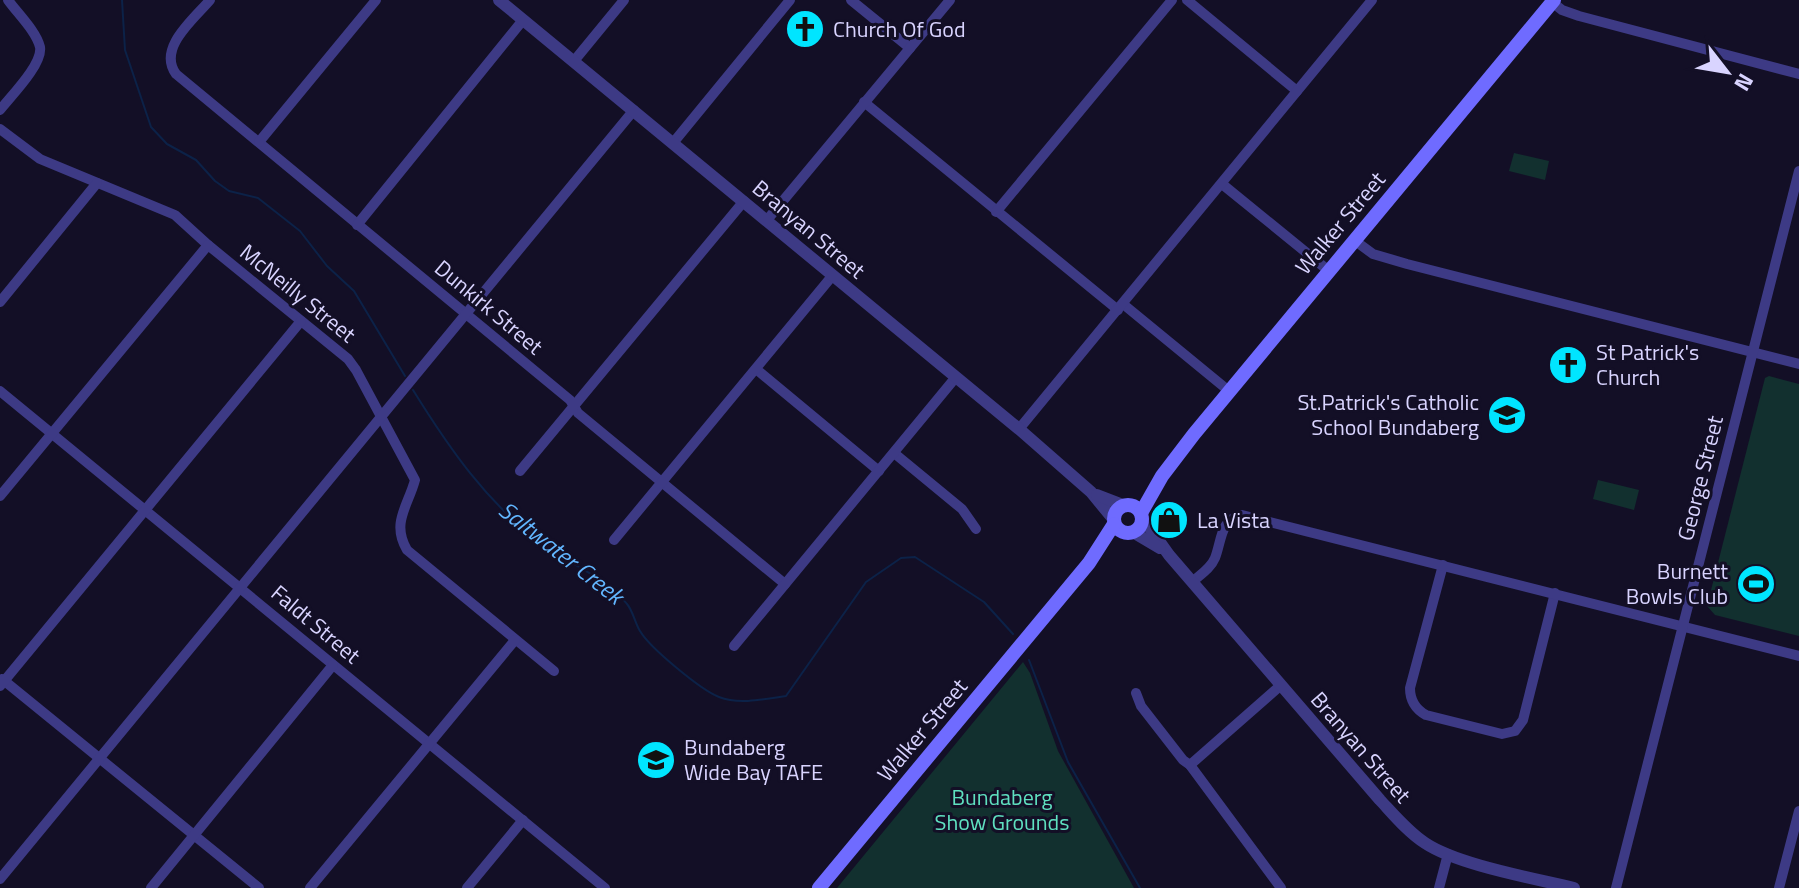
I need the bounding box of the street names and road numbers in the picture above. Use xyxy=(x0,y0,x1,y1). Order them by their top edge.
street label: Walker Street xyxy=(1287,164,1394,282)
street label: Branyan Street xyxy=(745,171,873,287)
street label: McNeilly Street xyxy=(233,235,364,351)
street label: Dunkirk Street xyxy=(427,251,551,363)
street label: George Street xyxy=(1668,412,1732,544)
street label: Faldt Street xyxy=(264,576,368,672)
street label: Walker Street xyxy=(869,671,976,789)
street label: Branyan Street xyxy=(1303,684,1420,811)

